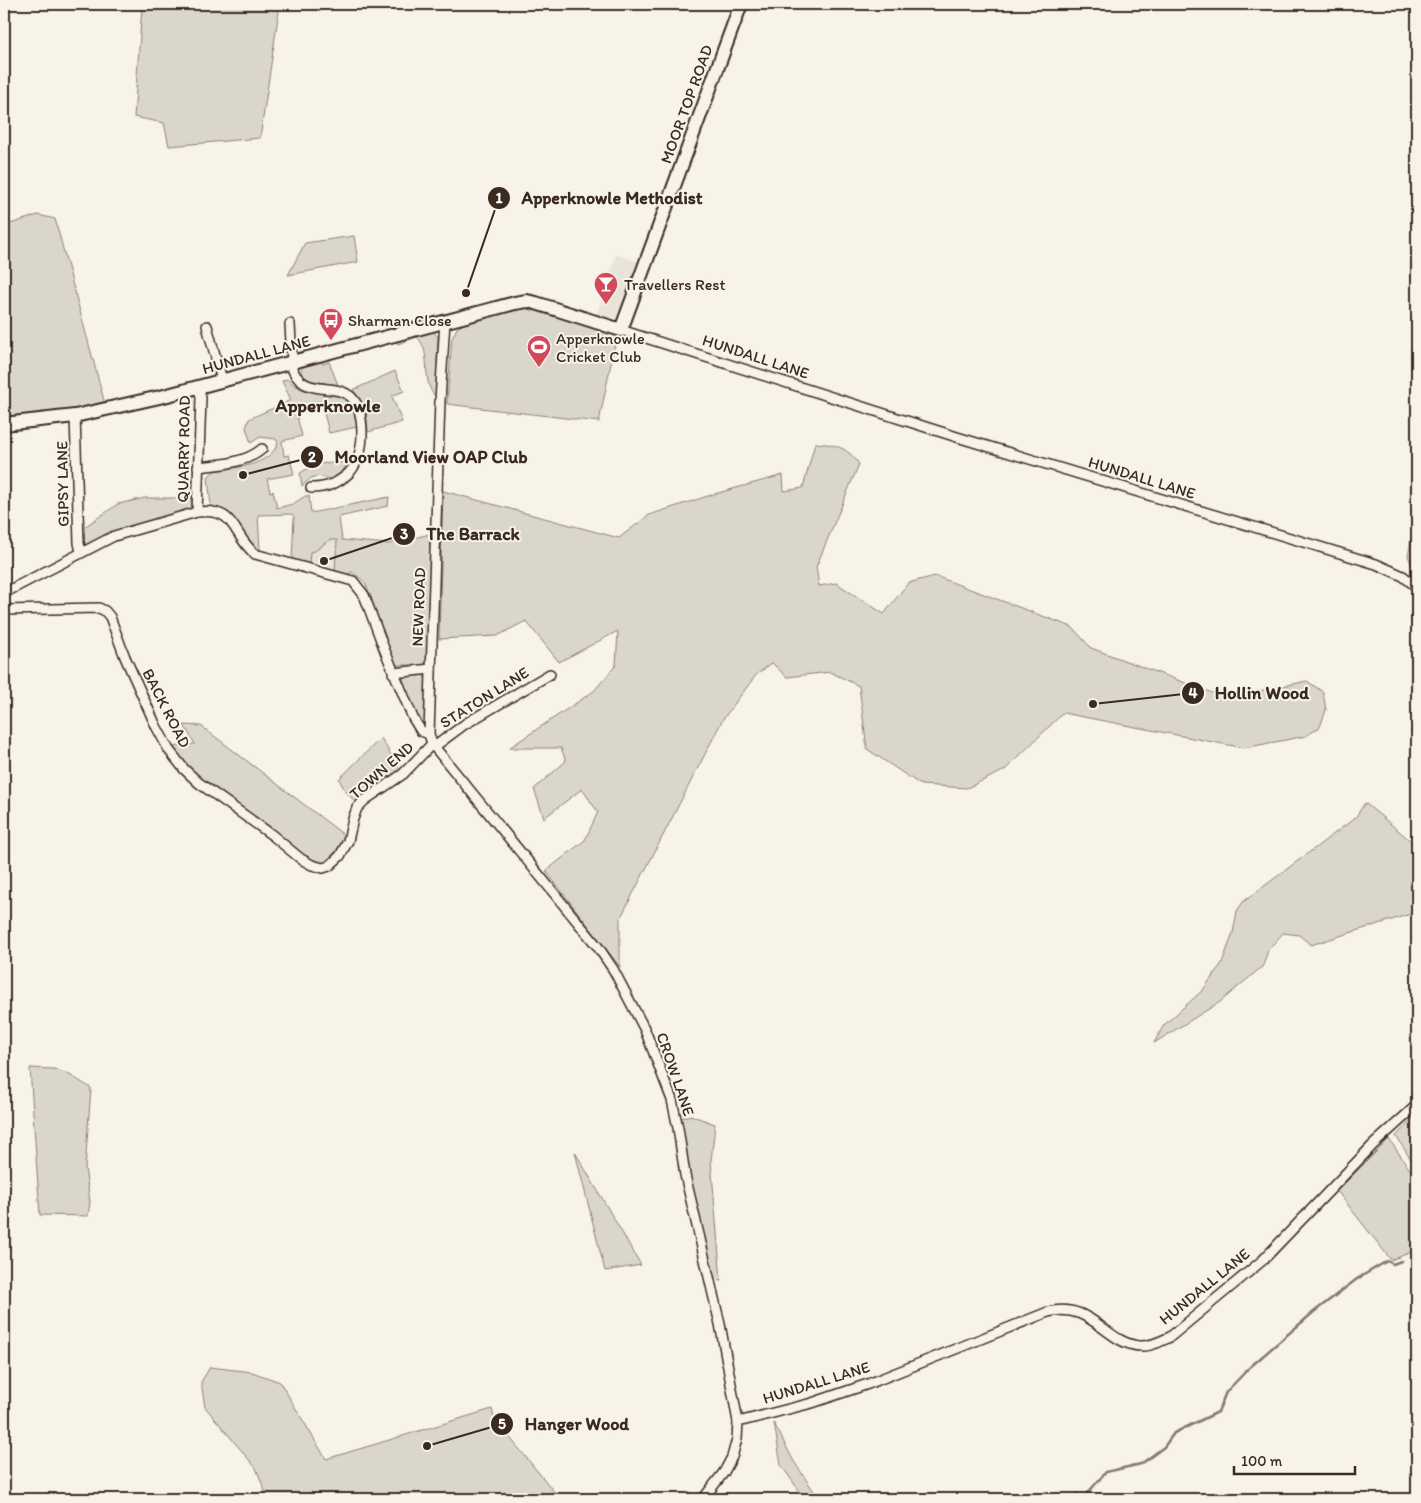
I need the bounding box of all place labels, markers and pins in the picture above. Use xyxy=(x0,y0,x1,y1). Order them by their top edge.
callout: Apperknowle Methodist xyxy=(486,181,712,214)
bar icon: Travellers Rest xyxy=(593,271,619,305)
place label: Travellers Rest xyxy=(624,275,725,294)
bus stop icon: Sharman Close xyxy=(318,307,344,341)
place label: Sharman Close xyxy=(348,311,452,330)
place label: Apperknowle Cricket Club xyxy=(556,329,645,366)
sports icon: Apperknowle Cricket Club xyxy=(526,334,552,368)
callout: Moorland View OAP Club xyxy=(300,440,538,473)
callout: The Barrack xyxy=(391,517,530,550)
callout: Hollin Wood xyxy=(1181,677,1319,710)
callout: Hanger Wood xyxy=(490,1407,638,1440)

